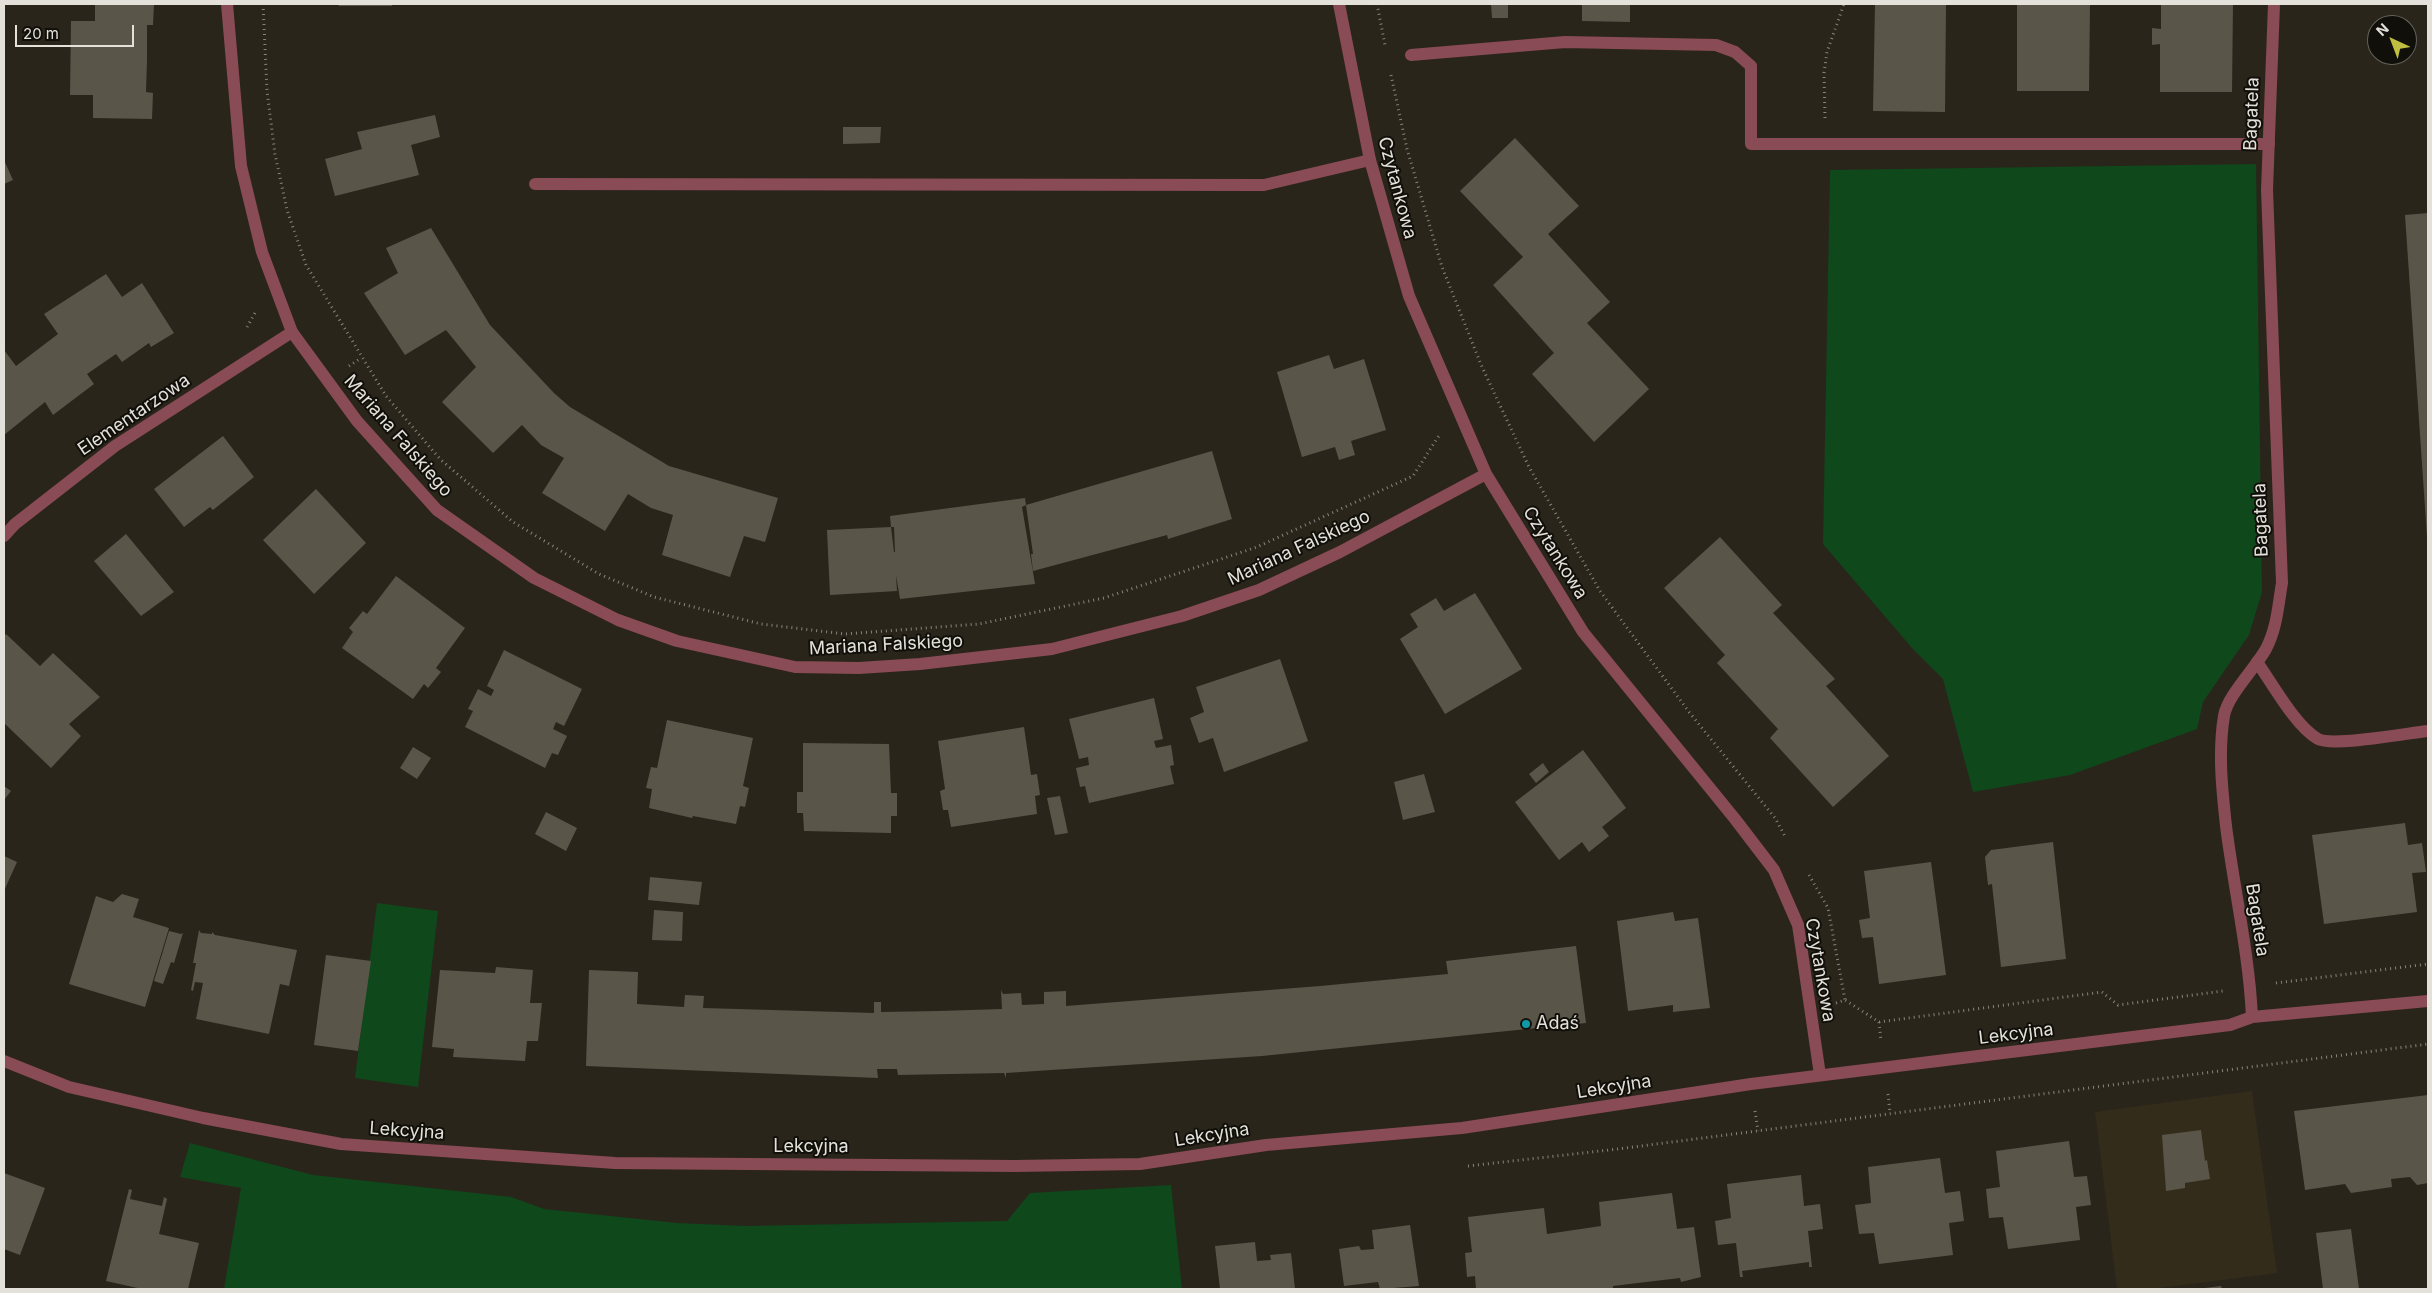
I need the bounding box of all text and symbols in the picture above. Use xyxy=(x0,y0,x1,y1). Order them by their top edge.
scale bar xyxy=(18,15,136,47)
north arrow xyxy=(2367,15,2417,65)
text: N xyxy=(2372,20,2392,39)
text: 20 m xyxy=(23,24,59,43)
street label: Bagatela xyxy=(2240,77,2264,151)
street label: Czytankowa xyxy=(1373,135,1421,241)
street label: Elementarzowa xyxy=(74,370,194,460)
street label: Mariana Falskiego xyxy=(339,371,457,501)
street label: Bagatela xyxy=(2249,483,2273,557)
street label: Czytankowa xyxy=(1518,503,1592,603)
street label: Mariana Falskiego xyxy=(1224,506,1374,590)
street label: Mariana Falskiego xyxy=(808,630,964,660)
street label: Bagatela xyxy=(2241,882,2273,958)
street label: Czytankowa xyxy=(1800,916,1840,1024)
place label: Adaś xyxy=(1536,1013,1579,1035)
marker: Adaś xyxy=(1520,1018,1532,1030)
street label: Lekcyjna xyxy=(1977,1019,2055,1049)
street label: Lekcyjna xyxy=(1575,1070,1653,1104)
street label: Lekcyjna xyxy=(369,1118,445,1144)
street label: Lekcyjna xyxy=(1173,1118,1251,1152)
street label: Lekcyjna xyxy=(773,1136,849,1158)

